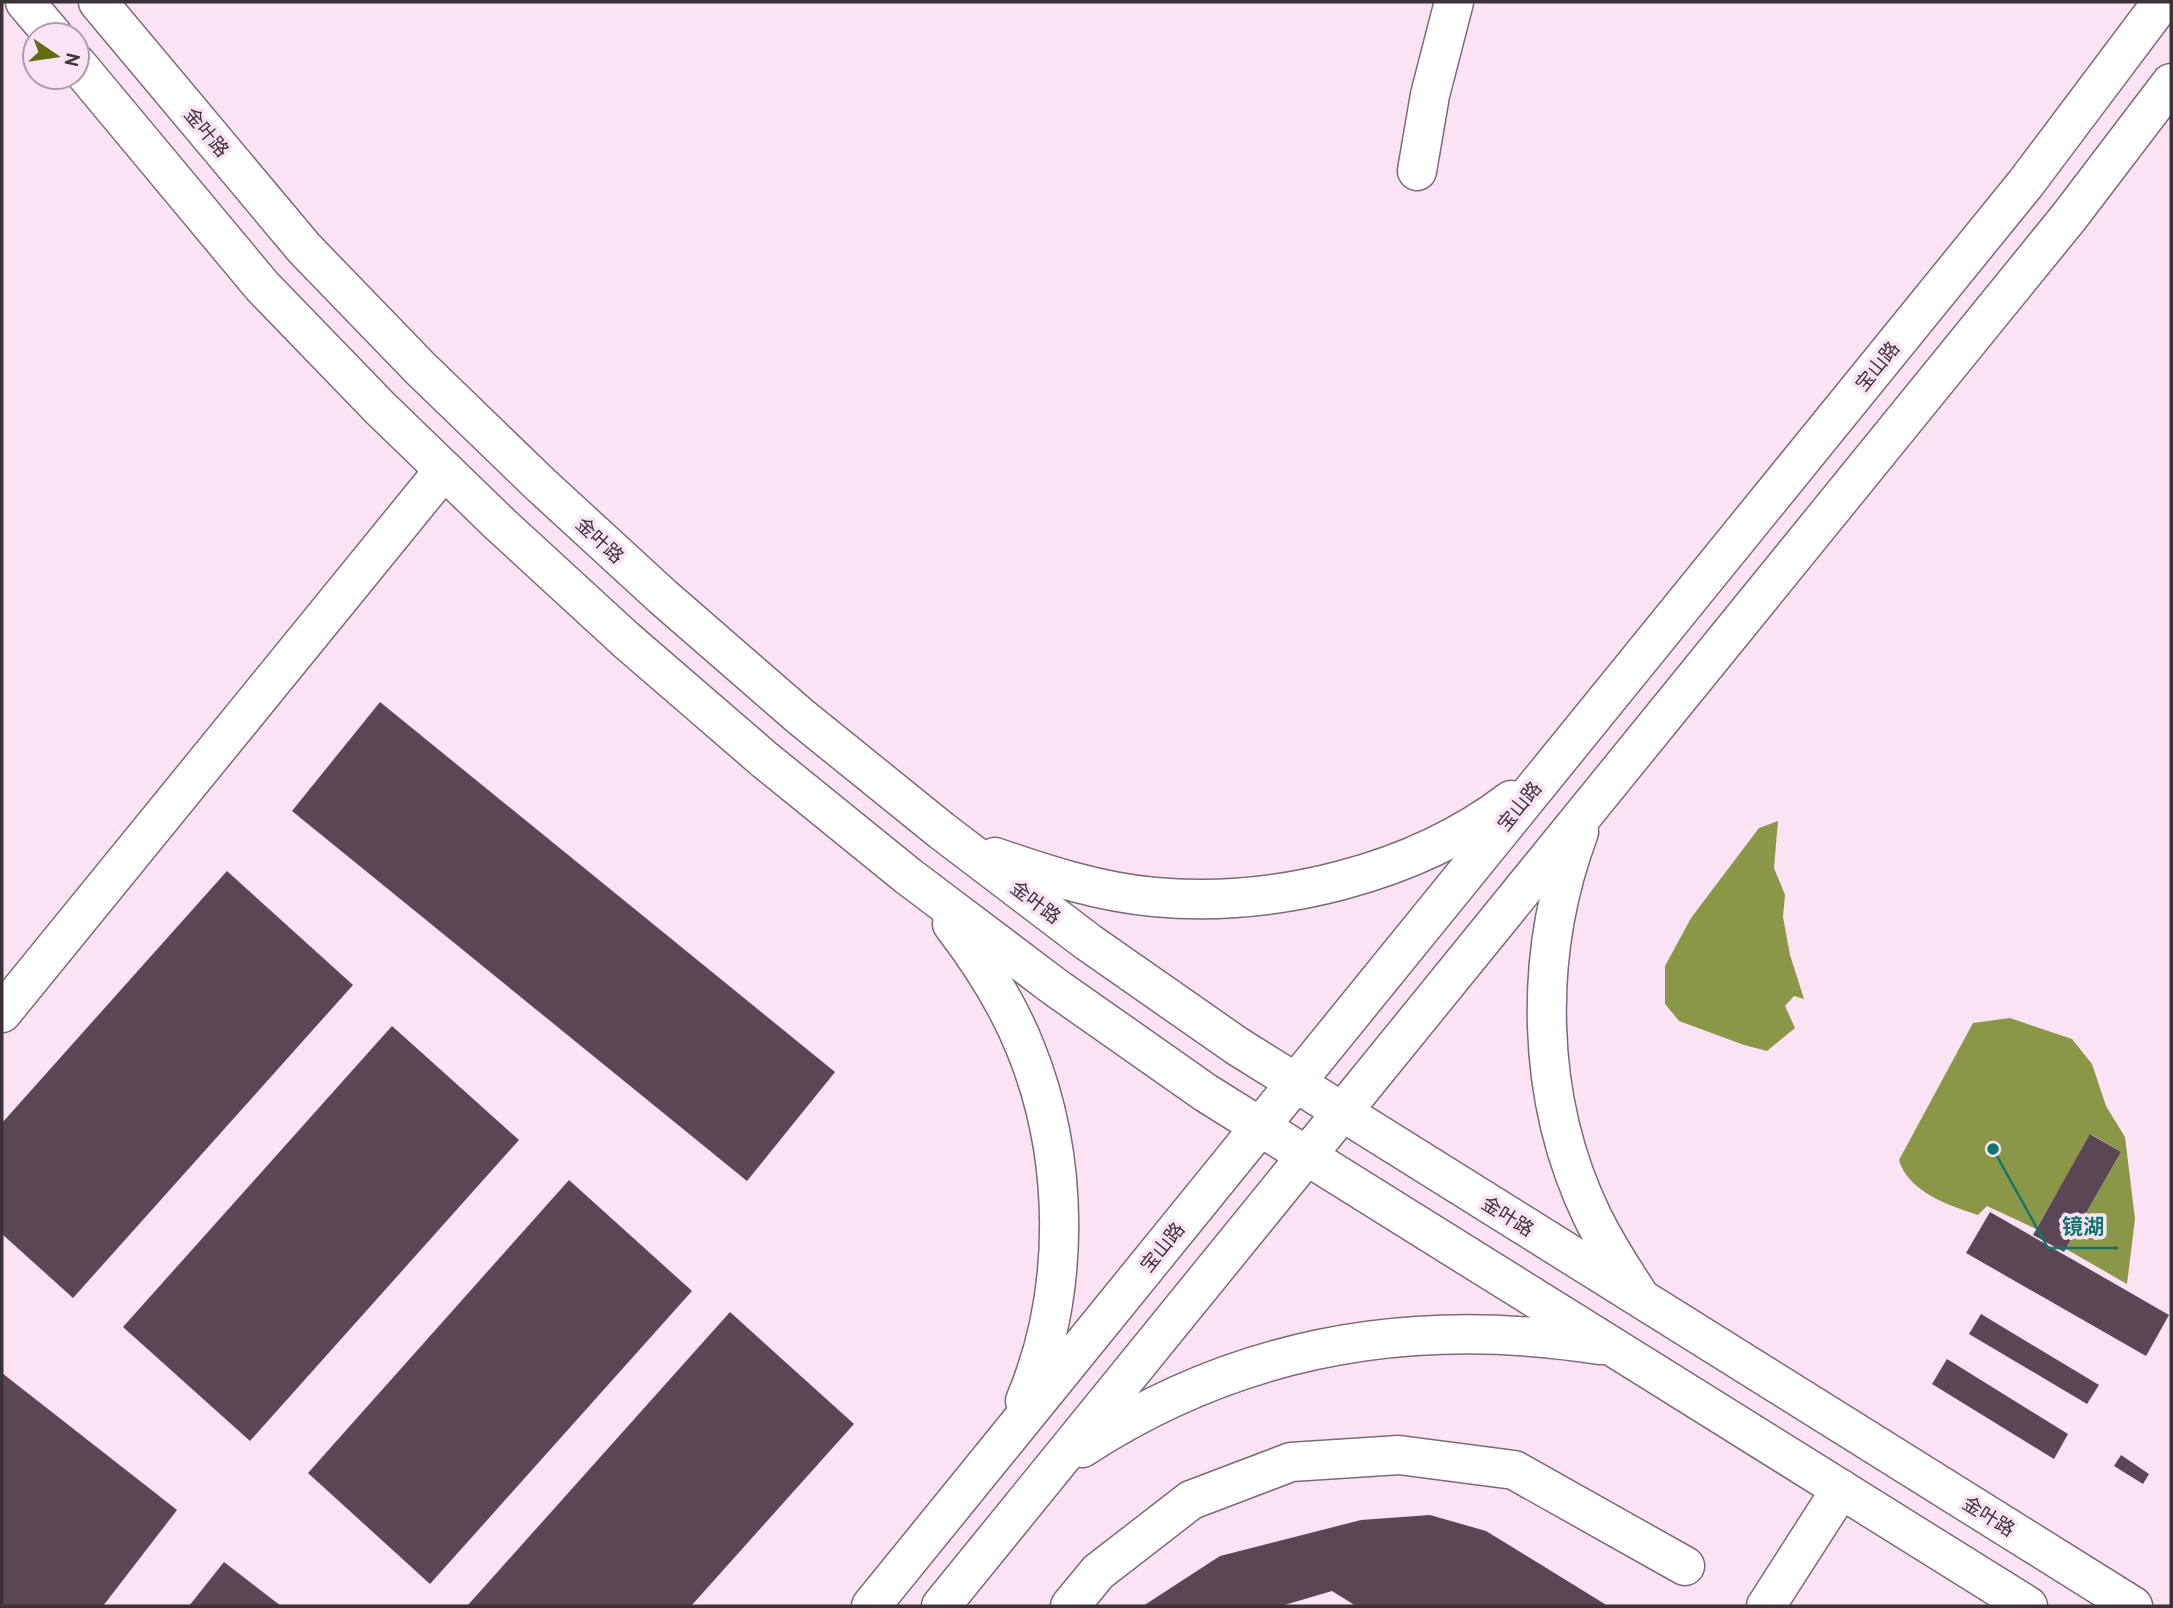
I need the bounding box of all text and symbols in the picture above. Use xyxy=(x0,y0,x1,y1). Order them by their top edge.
north arrow xyxy=(21,21,91,91)
text: N xyxy=(59,51,86,69)
street label: 金叶路 xyxy=(179,102,235,162)
street label: 宝山路 xyxy=(1850,336,1904,396)
street label: 金叶路 xyxy=(571,512,629,568)
street label: 宝山路 xyxy=(1492,776,1546,836)
street label: 金叶路 xyxy=(1006,875,1066,929)
street label: 金叶路 xyxy=(1477,1191,1539,1241)
callout: 镜湖 xyxy=(2048,1206,2118,1248)
text: 镜湖 xyxy=(2062,1213,2104,1240)
street label: 宝山路 xyxy=(1135,1217,1189,1277)
street label: 金叶路 xyxy=(1958,1491,2020,1541)

